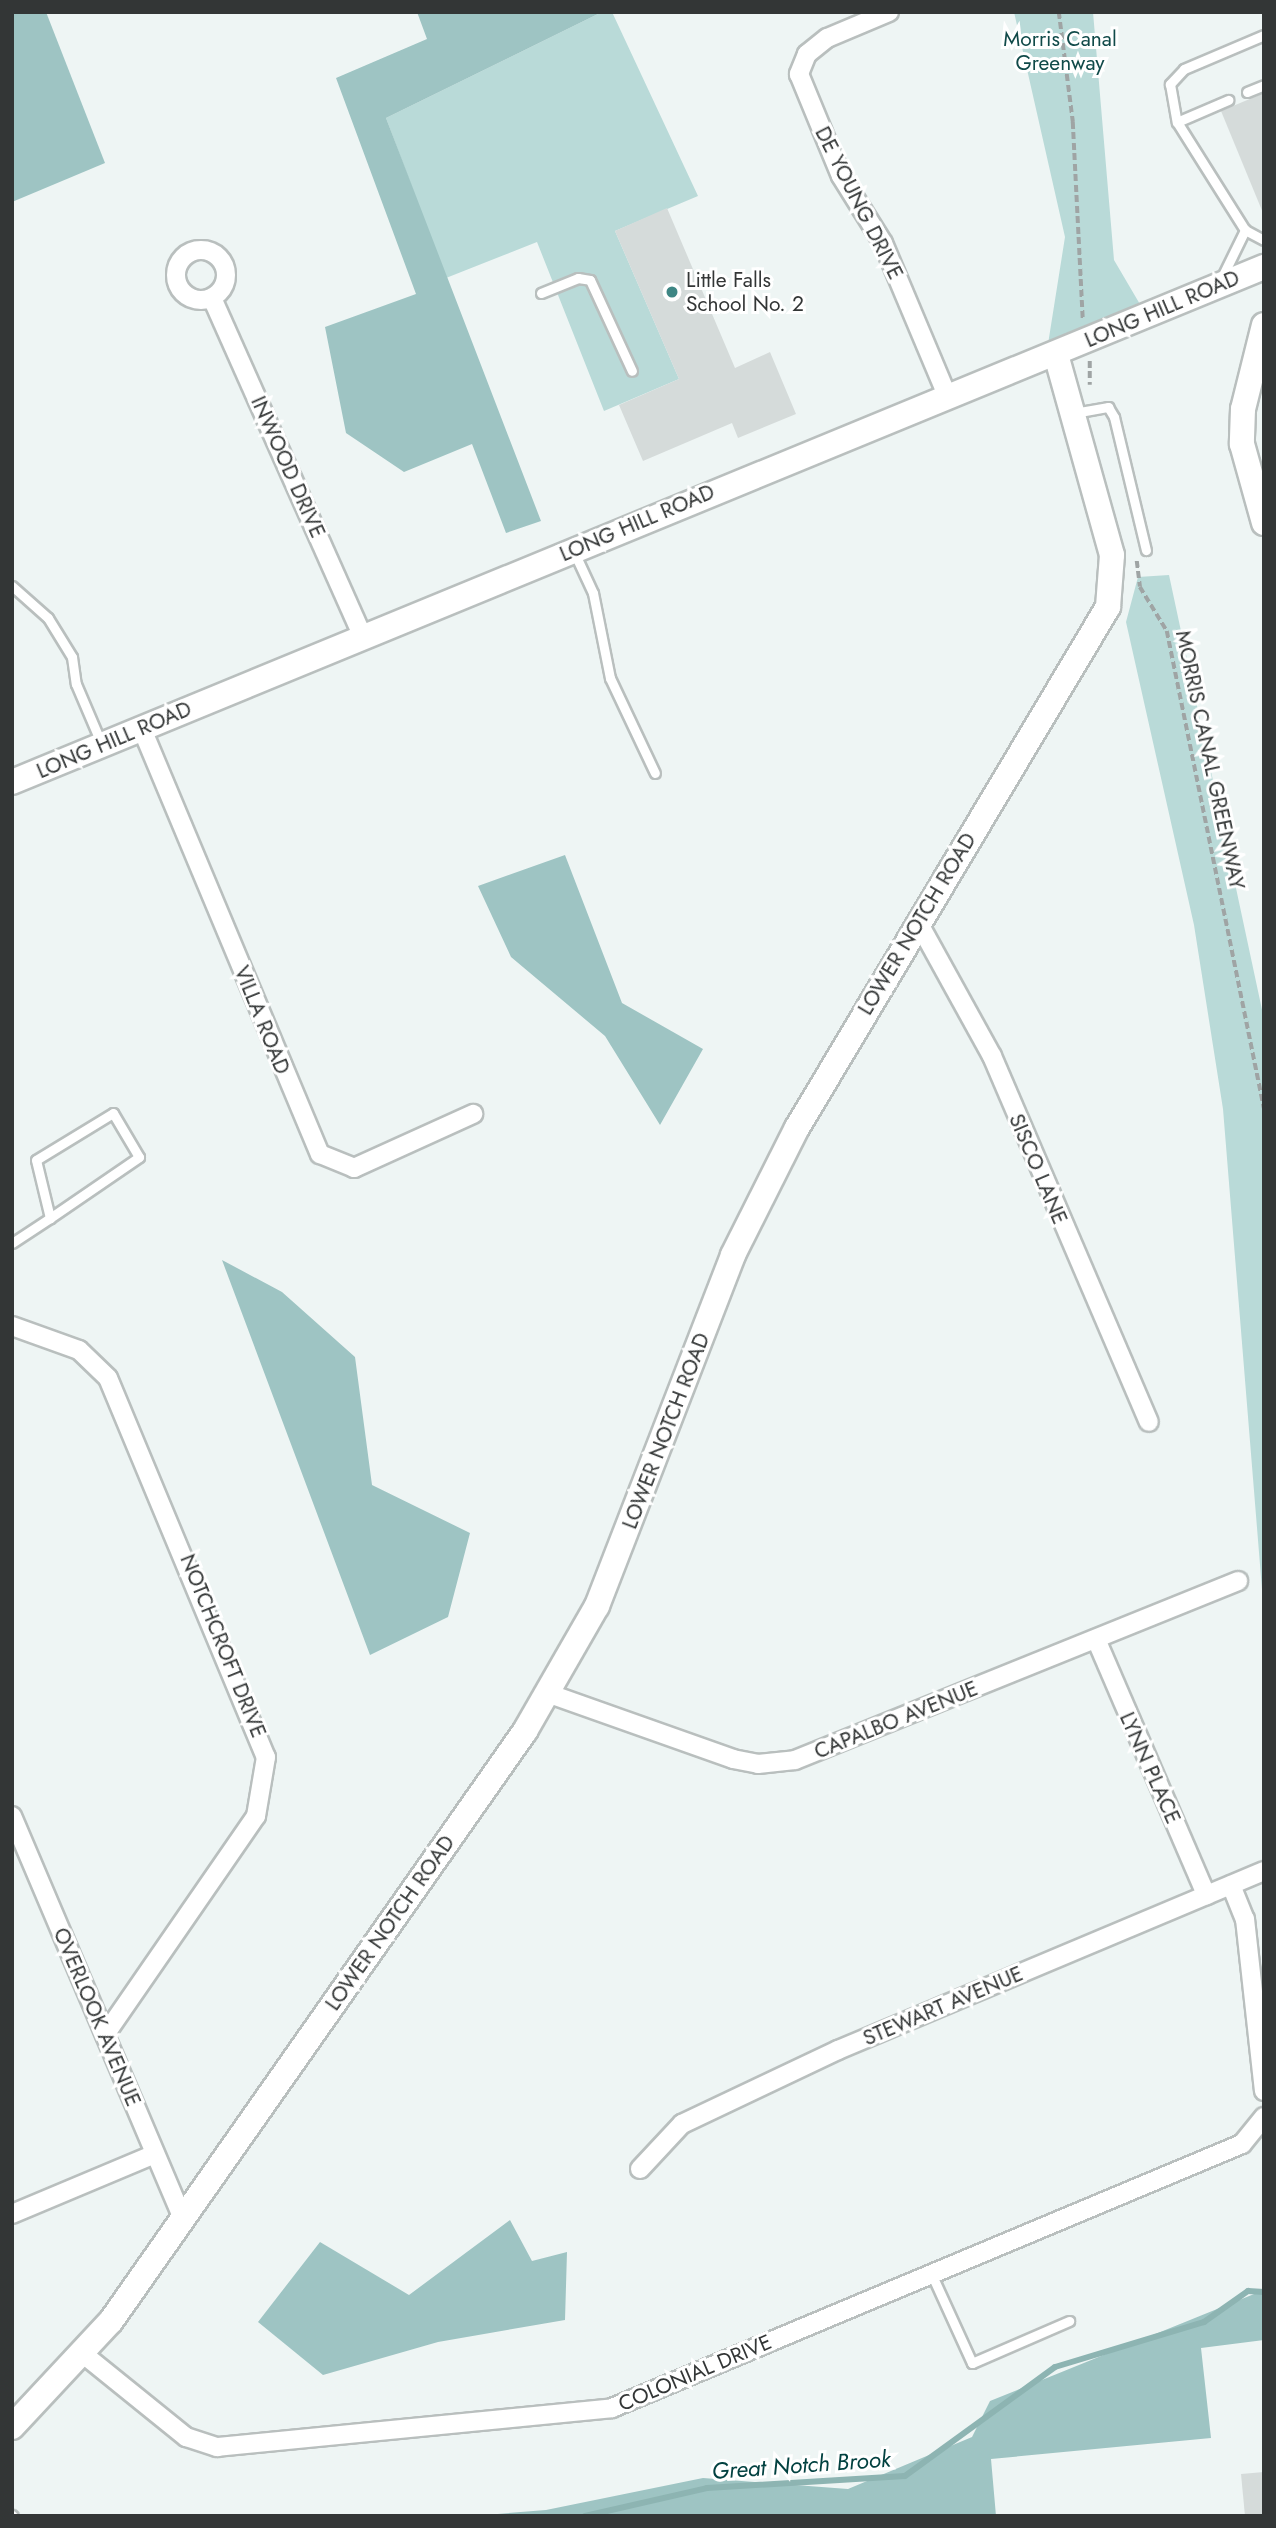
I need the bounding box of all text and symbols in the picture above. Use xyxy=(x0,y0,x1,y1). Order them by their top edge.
park label: Morris Canal Greenway xyxy=(1003,26,1117,76)
street label: DE YOUNG DRIVE xyxy=(810,122,908,284)
street label: LONG HILL ROAD xyxy=(1081,265,1243,353)
place label: Little Falls School No. 2 xyxy=(686,267,804,317)
marker: Little Falls School No. 2 xyxy=(664,284,680,300)
street label: INWOOD DRIVE xyxy=(246,392,330,542)
street label: LONG HILL ROAD xyxy=(556,479,718,567)
street label: MORRIS CANAL GREENWAY xyxy=(1170,628,1250,892)
street label: LONG HILL ROAD xyxy=(33,696,195,784)
street label: LOWER NOTCH ROAD xyxy=(853,828,981,1020)
street label: VILLA ROAD xyxy=(229,962,295,1078)
street label: SISCO LANE xyxy=(1004,1110,1072,1228)
street label: LOWER NOTCH ROAD xyxy=(617,1330,715,1532)
street label: NOTCHCROFT DRIVE xyxy=(175,1551,271,1741)
street label: CAPALBO AVENUE xyxy=(811,1676,981,1764)
street label: LYNN PLACE xyxy=(1114,1708,1186,1828)
street label: LOWER NOTCH ROAD xyxy=(320,1831,460,2015)
street label: OVERLOOK AVENUE xyxy=(48,1924,146,2110)
street label: STEWART AVENUE xyxy=(859,1961,1027,2051)
street label: COLONIAL DRIVE xyxy=(615,2329,775,2417)
water label: Great Notch Brook xyxy=(711,2445,891,2485)

